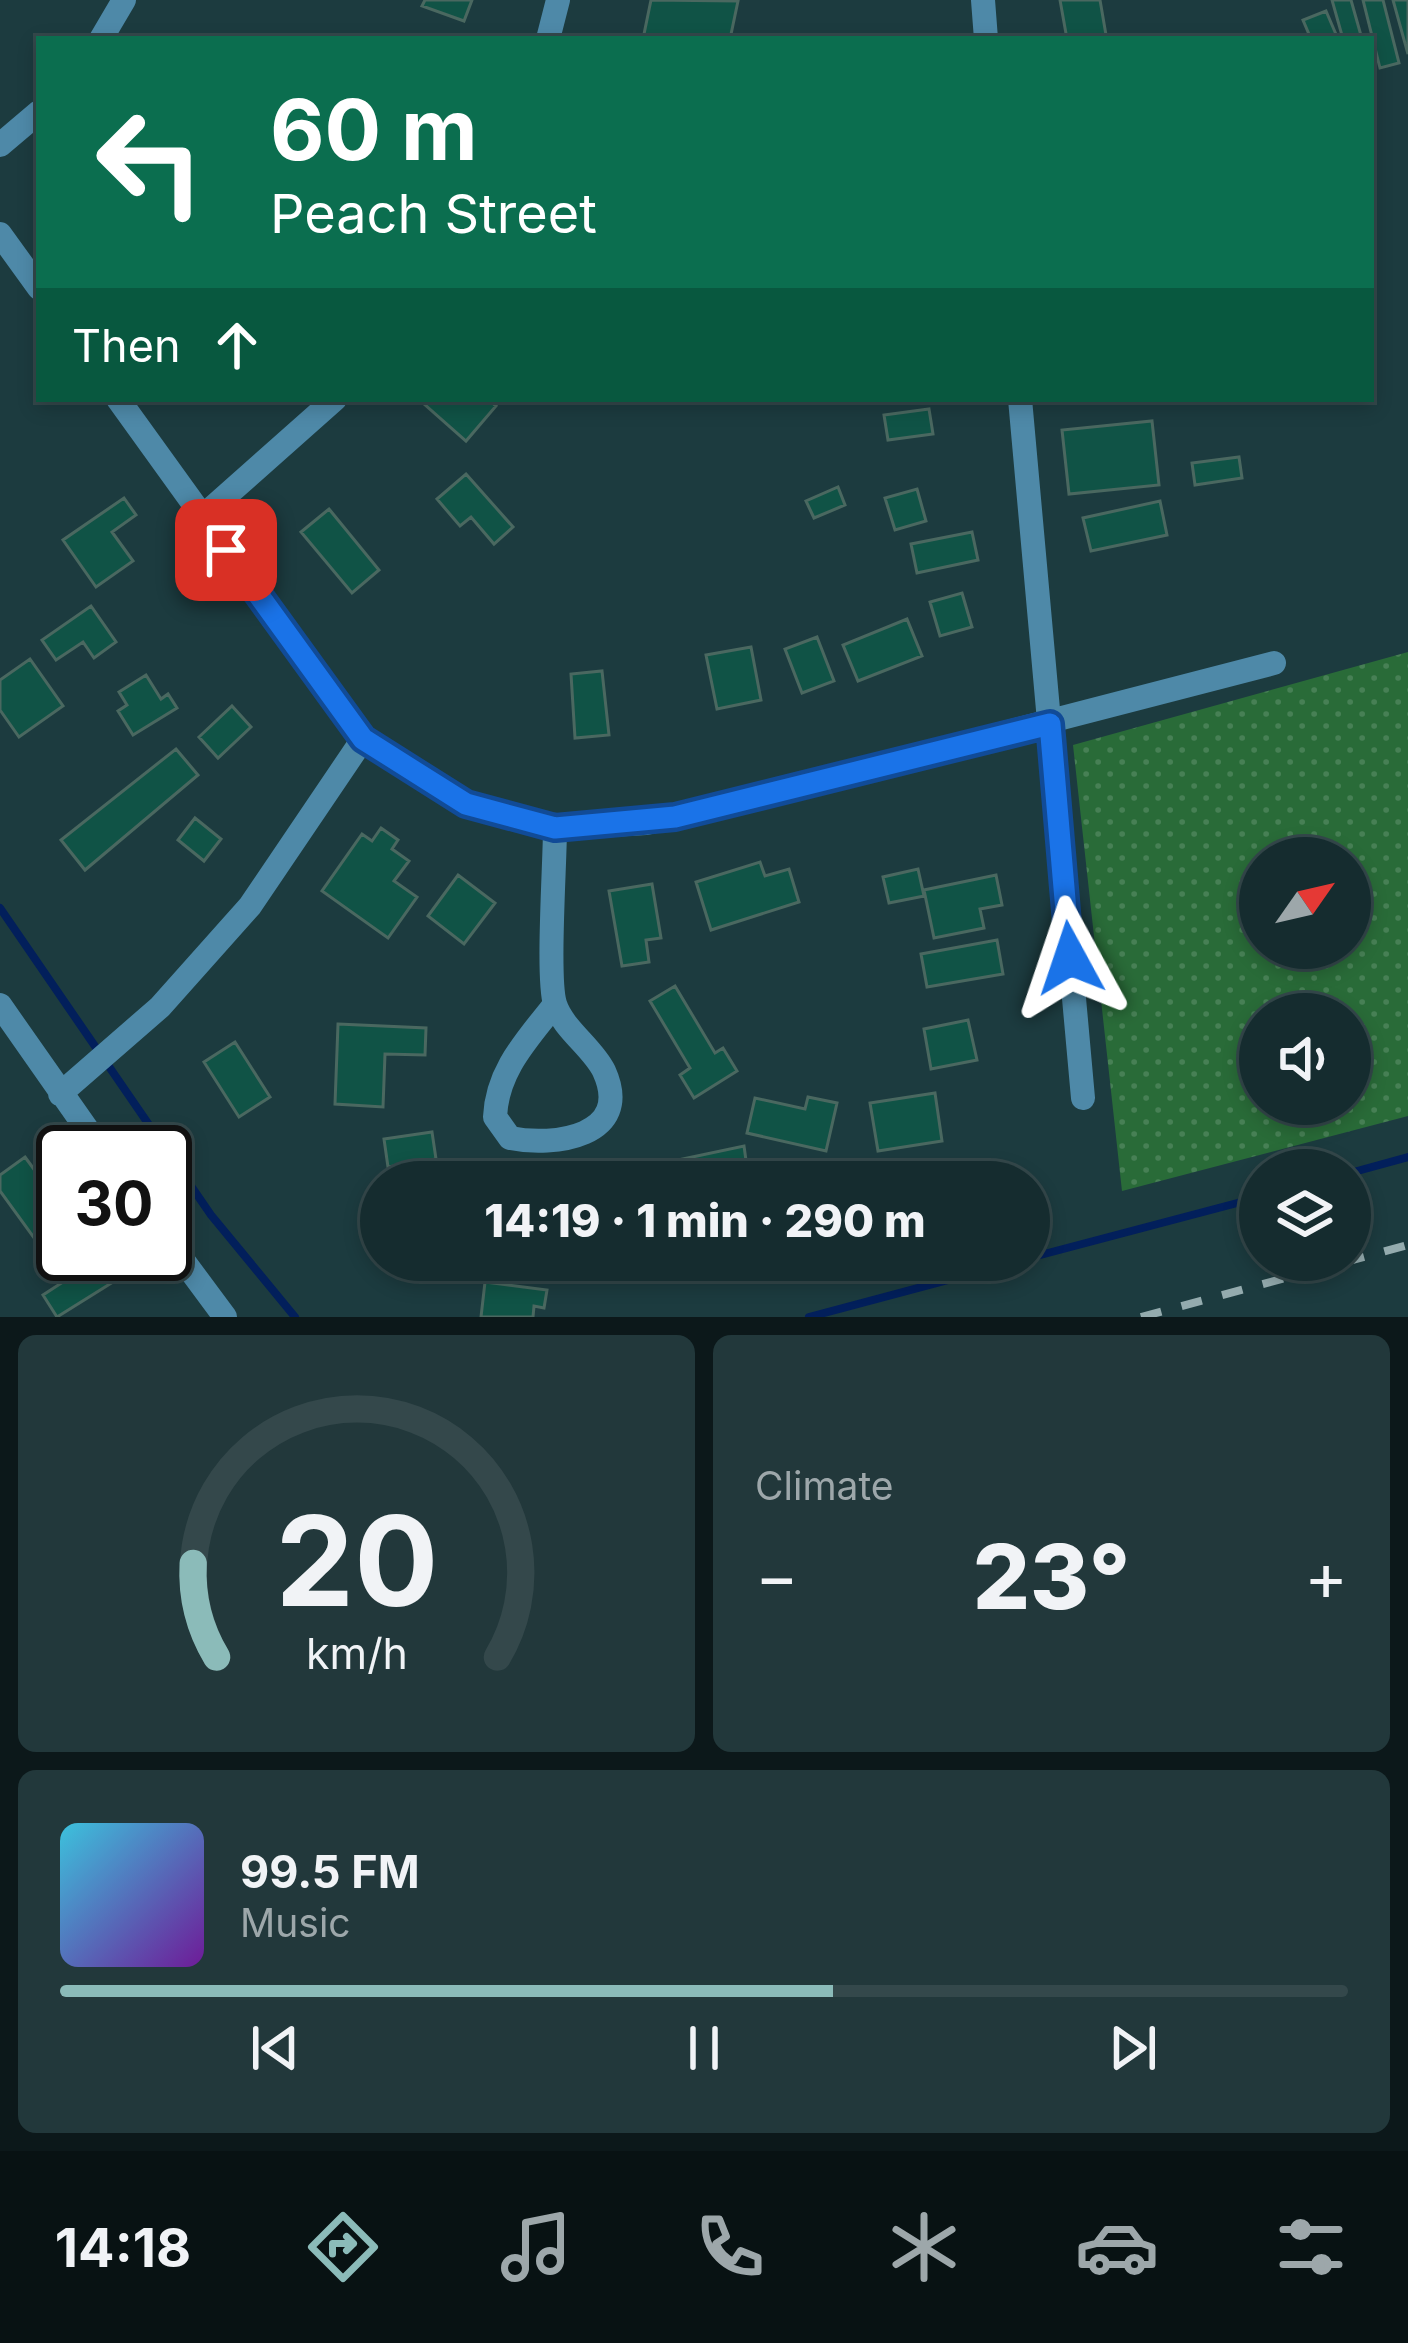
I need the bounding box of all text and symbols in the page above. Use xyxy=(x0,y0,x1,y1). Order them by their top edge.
text: 60 m xyxy=(270,79,478,180)
icon: left xyxy=(72,84,228,240)
text: Peach Street xyxy=(270,181,597,246)
icon: ahead xyxy=(204,312,270,378)
text: Then xyxy=(72,318,180,373)
pin xyxy=(175,499,277,601)
icon: arrive xyxy=(193,517,259,583)
north arrow xyxy=(1239,837,1371,969)
map controls xyxy=(1239,837,1371,1281)
position arrow xyxy=(1007,895,1133,1021)
button: sound xyxy=(1239,993,1371,1125)
speed limit sign: 30 xyxy=(36,1125,192,1281)
button: layers xyxy=(1239,1149,1371,1281)
text: 14:19 · 1 min · 290 m xyxy=(484,1193,926,1248)
text: Climate xyxy=(755,1462,894,1509)
text: 20 xyxy=(275,1485,438,1636)
text: 23° xyxy=(973,1522,1130,1631)
text: − xyxy=(755,1536,799,1616)
text: + xyxy=(1304,1536,1348,1616)
text: km/h xyxy=(306,1626,407,1678)
text: 99.5 FM xyxy=(240,1844,420,1899)
text: Music xyxy=(240,1899,351,1946)
icon: previous xyxy=(242,2015,308,2081)
icon: pause xyxy=(671,2015,737,2081)
icon: next xyxy=(1100,2015,1166,2081)
icon: directions xyxy=(301,2205,385,2289)
icon: music xyxy=(494,2205,578,2289)
icon: phone xyxy=(688,2205,772,2289)
icon: climate xyxy=(882,2205,966,2289)
icon: car xyxy=(1075,2205,1159,2289)
icon: filters xyxy=(1269,2205,1353,2289)
text: 14:18 xyxy=(55,2215,191,2280)

